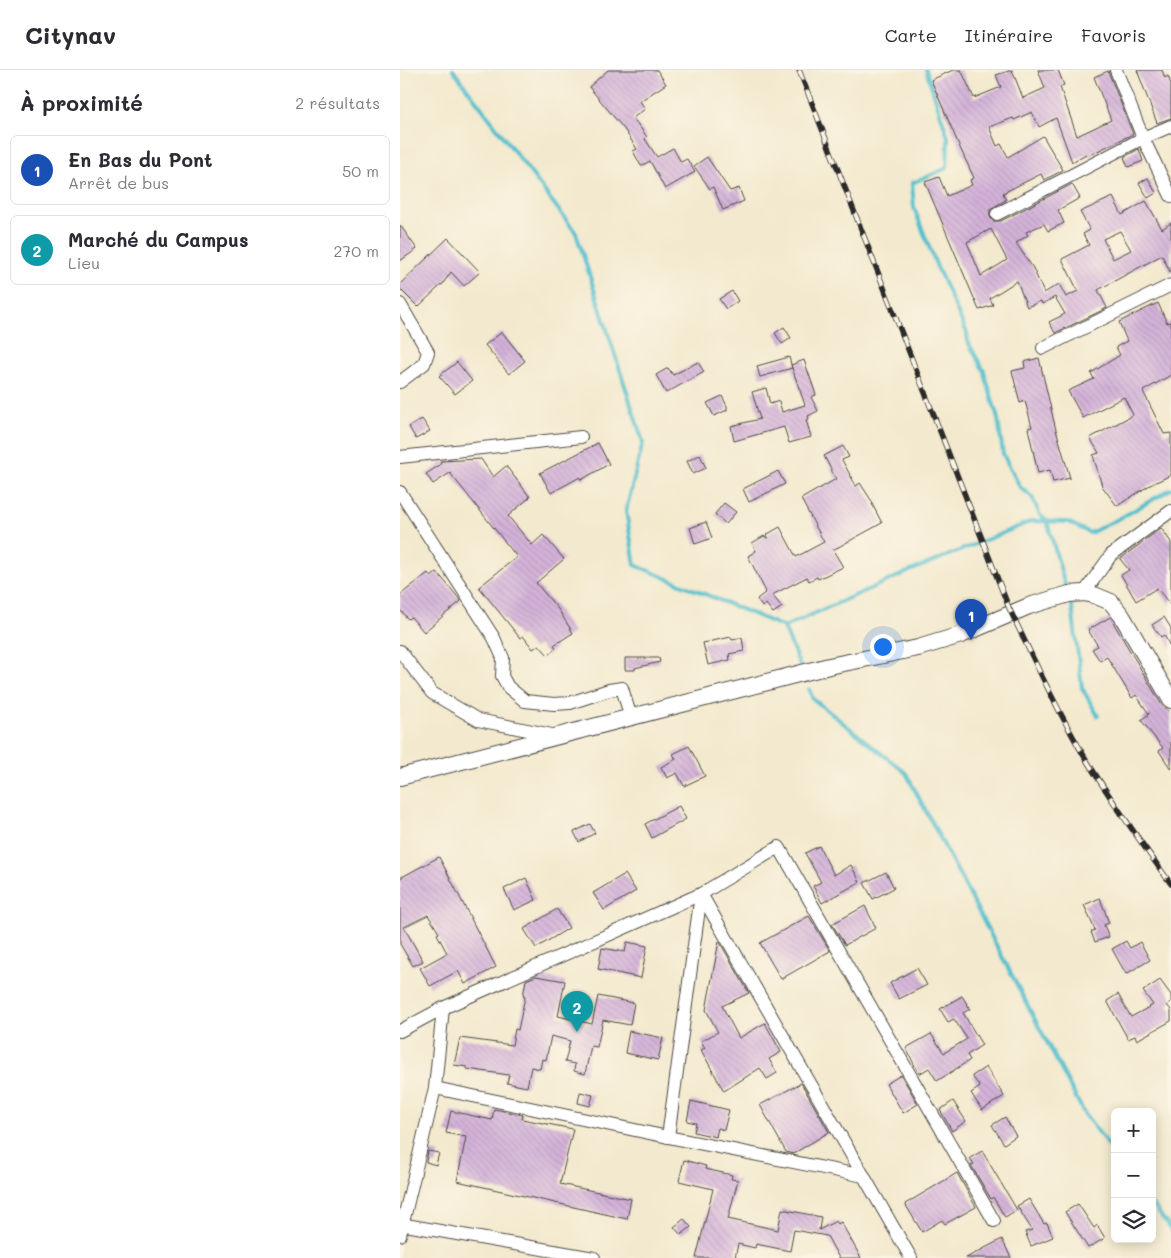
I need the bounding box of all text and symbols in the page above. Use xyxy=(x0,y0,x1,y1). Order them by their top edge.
text: Citynav xyxy=(25,19,116,50)
text: Carte xyxy=(885,23,937,47)
text: Itinéraire xyxy=(965,23,1053,47)
text: Favoris xyxy=(1081,23,1146,47)
text: À proximité xyxy=(20,89,143,116)
text: 2 résultats xyxy=(295,92,380,113)
text: En Bas du Pont xyxy=(68,147,212,172)
text: 1 xyxy=(33,160,41,181)
text: 50 m xyxy=(342,160,379,181)
text: Arrêt de bus xyxy=(68,172,169,193)
text: Marché du Campus xyxy=(68,227,249,252)
text: 2 xyxy=(33,240,41,261)
text: 270 m xyxy=(333,240,379,261)
text: Lieu xyxy=(68,252,100,273)
pin: 1 xyxy=(955,599,987,640)
your location xyxy=(870,634,896,660)
pin: 2 xyxy=(561,991,593,1032)
map controls xyxy=(1111,1108,1156,1243)
button: + xyxy=(1111,1108,1156,1153)
button: − xyxy=(1111,1153,1156,1198)
button: layers xyxy=(1111,1198,1156,1243)

